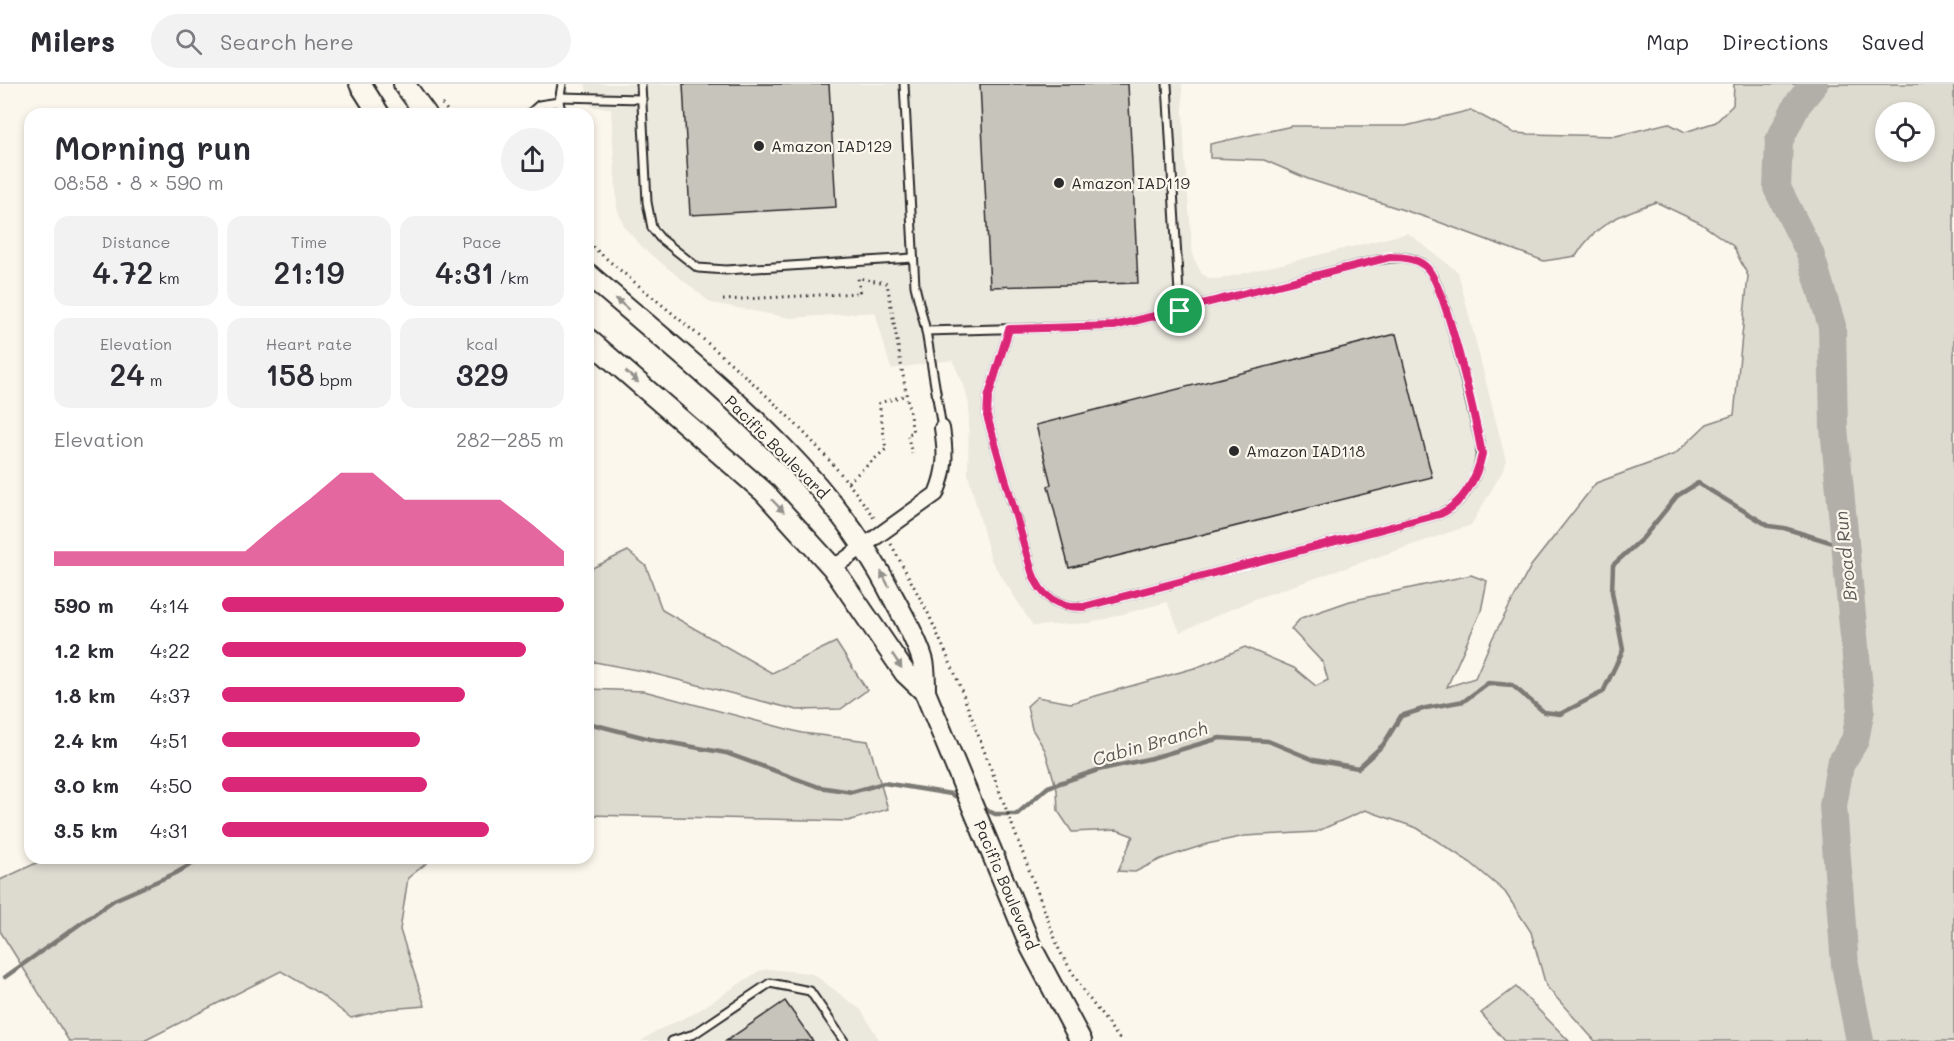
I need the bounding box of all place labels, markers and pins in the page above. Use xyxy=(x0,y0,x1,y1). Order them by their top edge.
place label: Amazon IAD129 xyxy=(771,135,892,156)
marker: Amazon IAD129 xyxy=(752,139,766,153)
place label: Amazon IAD119 xyxy=(1071,172,1190,193)
marker: Amazon IAD119 xyxy=(1052,176,1066,190)
pin xyxy=(1154,285,1205,336)
place label: Amazon IAD118 xyxy=(1246,440,1366,461)
marker: Amazon IAD118 xyxy=(1227,444,1241,458)

